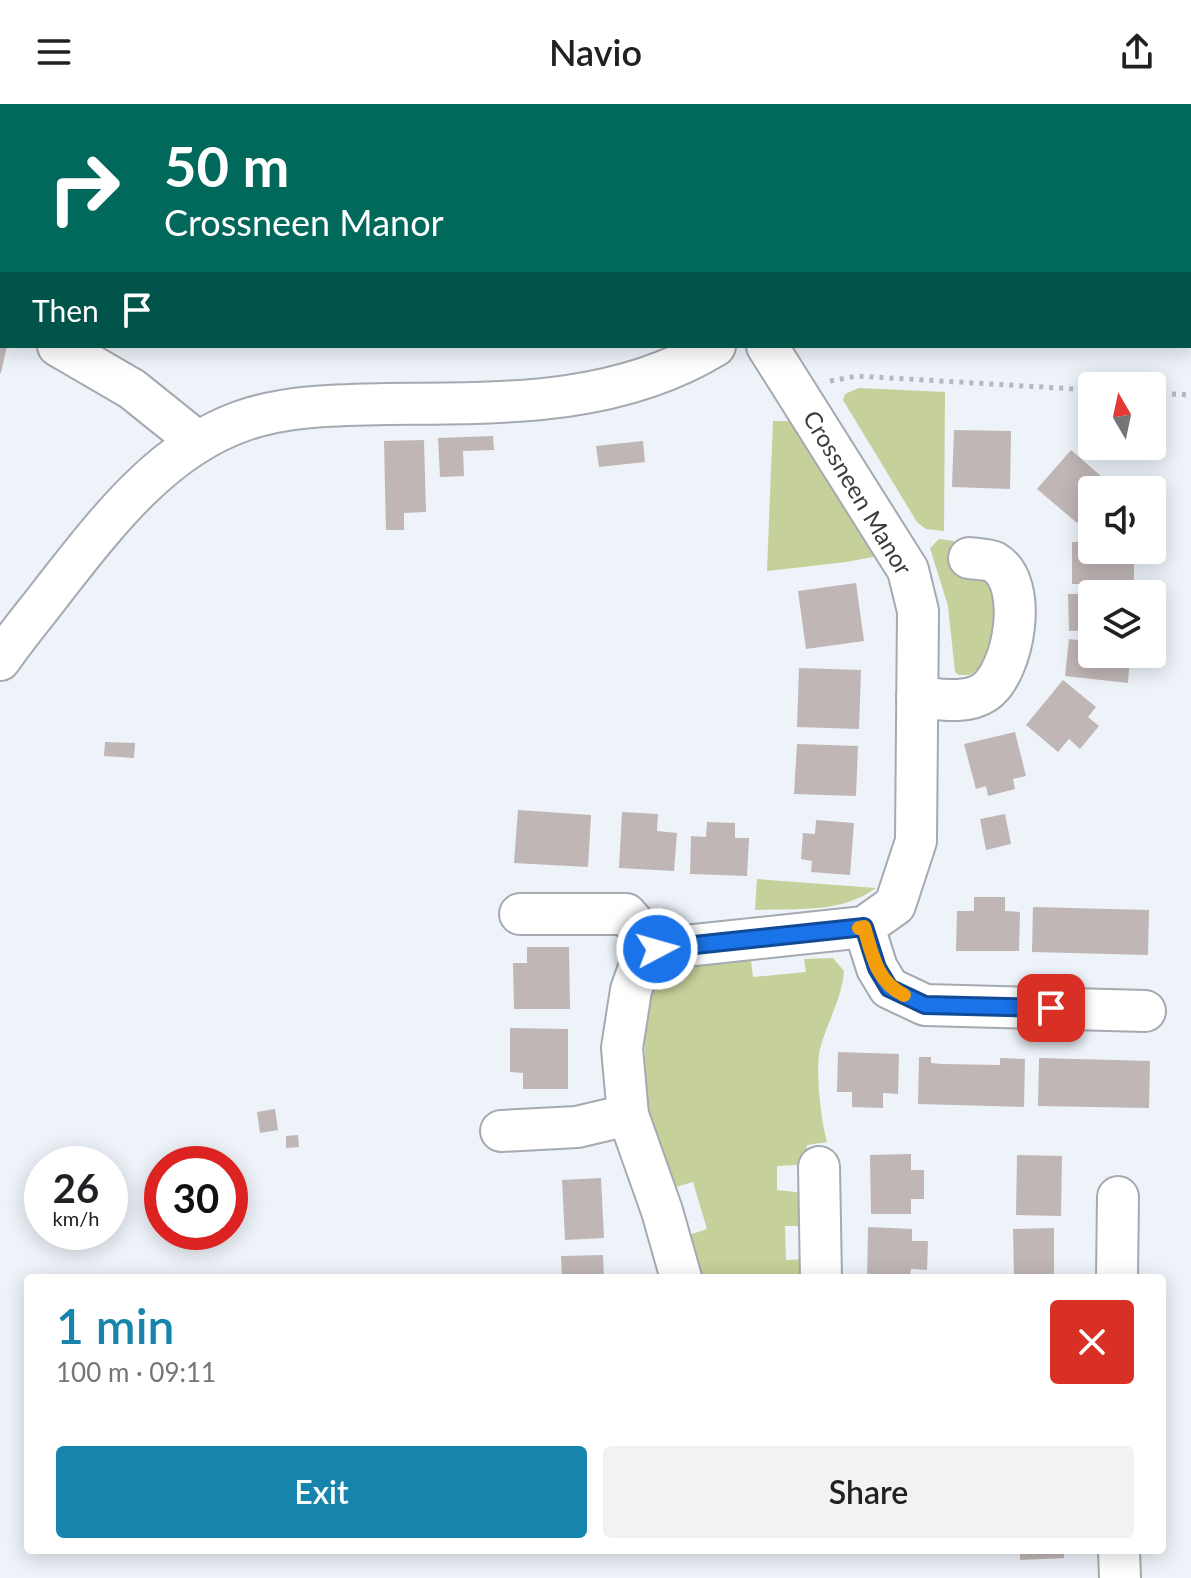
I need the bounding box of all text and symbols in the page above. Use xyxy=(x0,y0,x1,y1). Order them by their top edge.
icon: menu xyxy=(32,30,76,74)
text: Navio xyxy=(549,30,642,74)
icon: share xyxy=(1115,30,1159,74)
text: 50 m xyxy=(164,132,289,199)
icon: right xyxy=(32,136,136,240)
text: Crossneen Manor xyxy=(164,200,444,244)
icon: arrive xyxy=(115,288,159,332)
text: Then xyxy=(32,292,99,328)
north arrow xyxy=(1078,372,1166,460)
map controls xyxy=(1078,372,1166,668)
street label: Crossneen Manor xyxy=(798,405,919,580)
button: sound xyxy=(1078,476,1166,564)
button: layers xyxy=(1078,580,1166,668)
position arrow xyxy=(615,907,699,991)
pin xyxy=(1017,974,1085,1042)
icon: arrive xyxy=(1029,986,1073,1030)
speed limit sign: 30 xyxy=(144,1146,248,1250)
text: 26 xyxy=(53,1164,99,1212)
text: km/h xyxy=(53,1206,99,1230)
text: 1 min xyxy=(56,1297,174,1354)
button: close xyxy=(1050,1300,1134,1384)
text: 100 m · 09:11 xyxy=(56,1356,216,1388)
button: Exit xyxy=(56,1446,587,1538)
button: Share xyxy=(603,1446,1134,1538)

